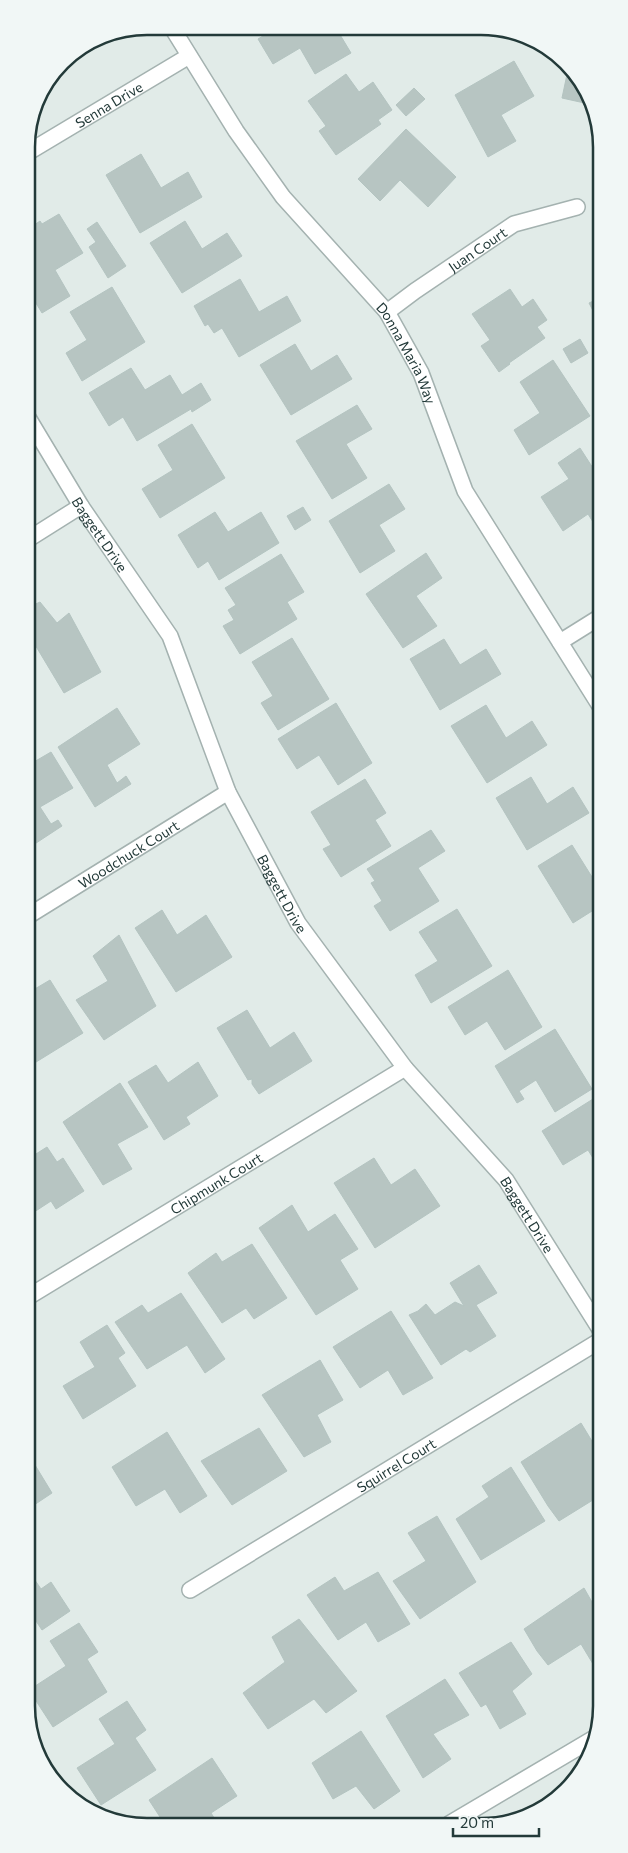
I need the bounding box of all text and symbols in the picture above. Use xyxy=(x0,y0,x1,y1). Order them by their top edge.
street label: Senna Drive xyxy=(72,78,145,131)
street label: Juan Court xyxy=(445,223,510,275)
street label: Donna Maria Way xyxy=(373,298,440,406)
street label: Baggett Drive xyxy=(69,494,132,575)
street label: Woodchuck Court xyxy=(75,816,182,891)
street label: Baggett Drive xyxy=(254,851,311,936)
street label: Chipmunk Court xyxy=(167,1148,266,1217)
street label: Baggett Drive xyxy=(497,1173,558,1256)
street label: Squirrel Court xyxy=(353,1434,439,1495)
scale bar xyxy=(453,1806,539,1838)
text: 20 m xyxy=(460,1813,494,1831)

